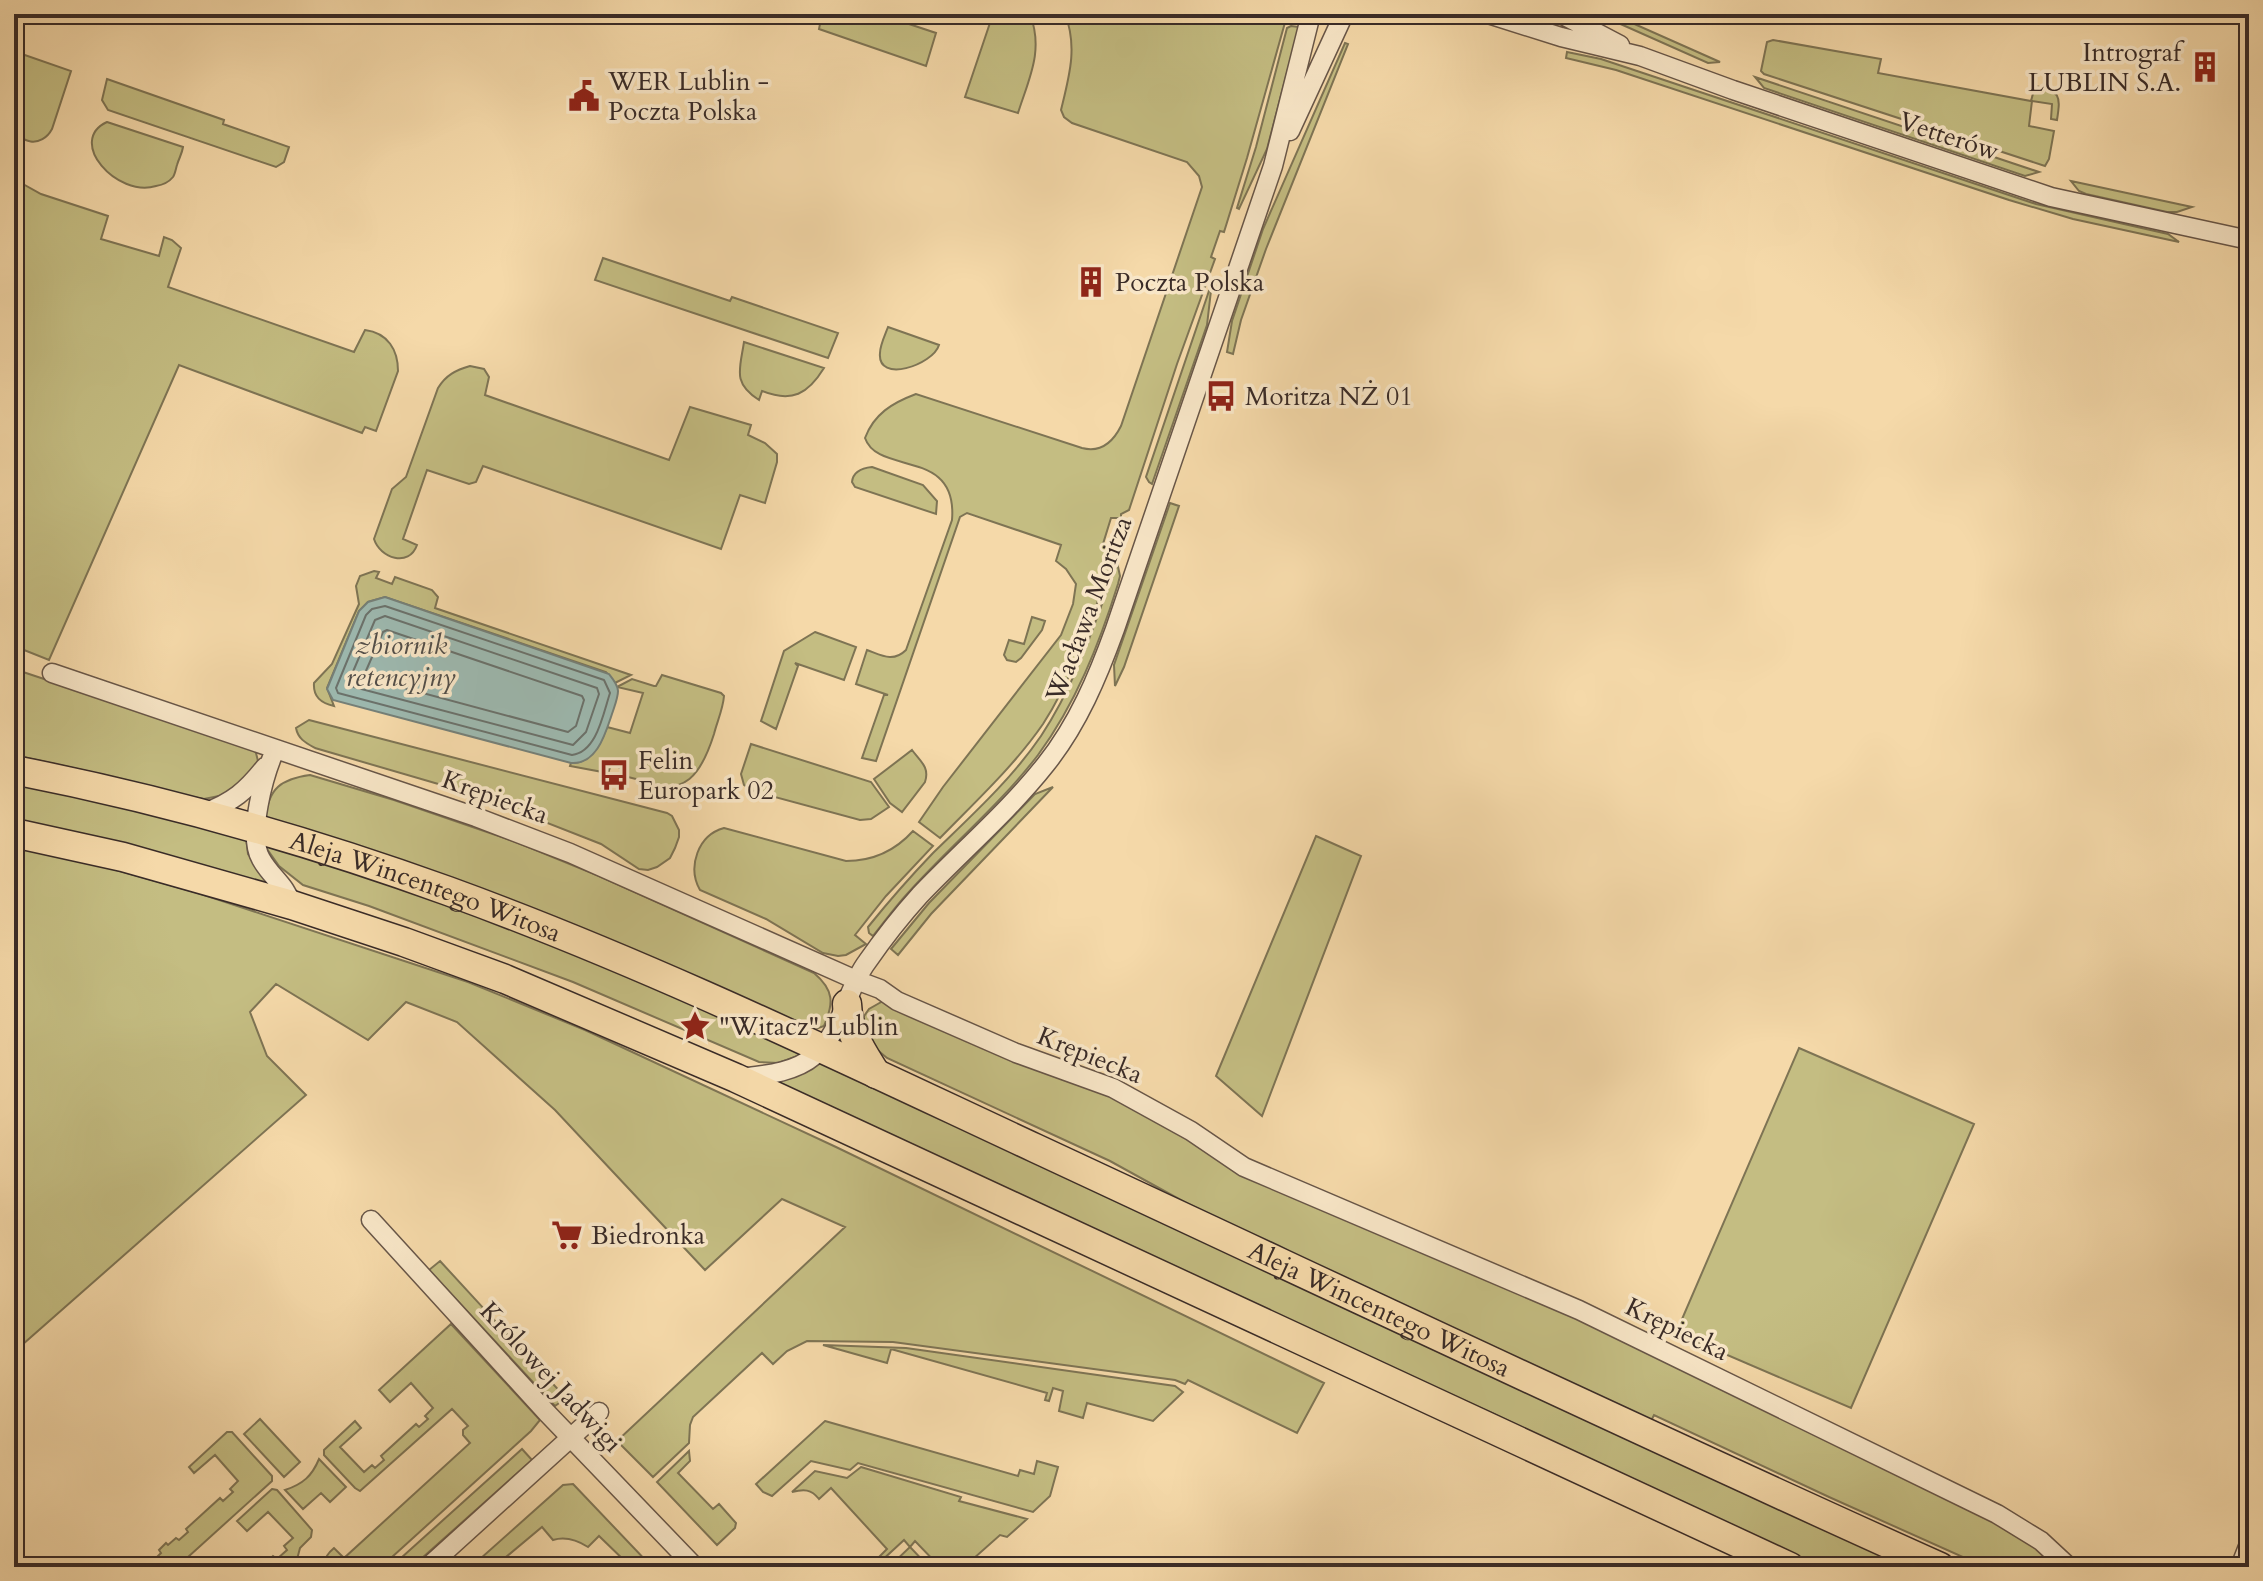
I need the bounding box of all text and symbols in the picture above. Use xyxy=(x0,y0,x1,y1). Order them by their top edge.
place label: Intrograf LUBLIN S.A. xyxy=(2028,35,2185,100)
building icon: Intrograf LUBLIN S.A. xyxy=(2188,50,2222,84)
place label: WER Lublin - Poczta Polska xyxy=(607,64,769,129)
public building icon: WER Lublin - Poczta Polska xyxy=(567,79,601,113)
street label: Vetterów xyxy=(1894,103,2004,169)
building icon: Poczta Polska xyxy=(1074,265,1108,299)
place label: Poczta Polska xyxy=(1115,265,1264,300)
bus stop icon: Moritza NŻ 01 xyxy=(1204,379,1238,413)
place label: Moritza NŻ 01 xyxy=(1245,379,1413,414)
street label: Wacława Moritza xyxy=(1037,511,1140,708)
water label: zbiornik retencyjny xyxy=(346,626,456,696)
place label: Felin Europark 02 xyxy=(638,743,774,808)
bus stop icon: Felin Europark 02 xyxy=(597,758,631,792)
street label: Krępiecka xyxy=(437,762,553,832)
street label: Aleja Wincentego Witosa xyxy=(286,822,566,950)
place icon: "Witacz" Lublin xyxy=(678,1009,712,1043)
place label: "Witacz" Lublin xyxy=(719,1009,899,1044)
street label: Krępiecka xyxy=(1032,1018,1148,1092)
supermarket icon: Biedronka xyxy=(550,1218,584,1252)
place label: Biedronka xyxy=(591,1218,705,1253)
street label: Aleja Wincentego Witosa xyxy=(1242,1232,1516,1385)
street label: Krępiecka xyxy=(1620,1289,1734,1369)
street label: Królowej Jadwigi xyxy=(472,1294,630,1460)

